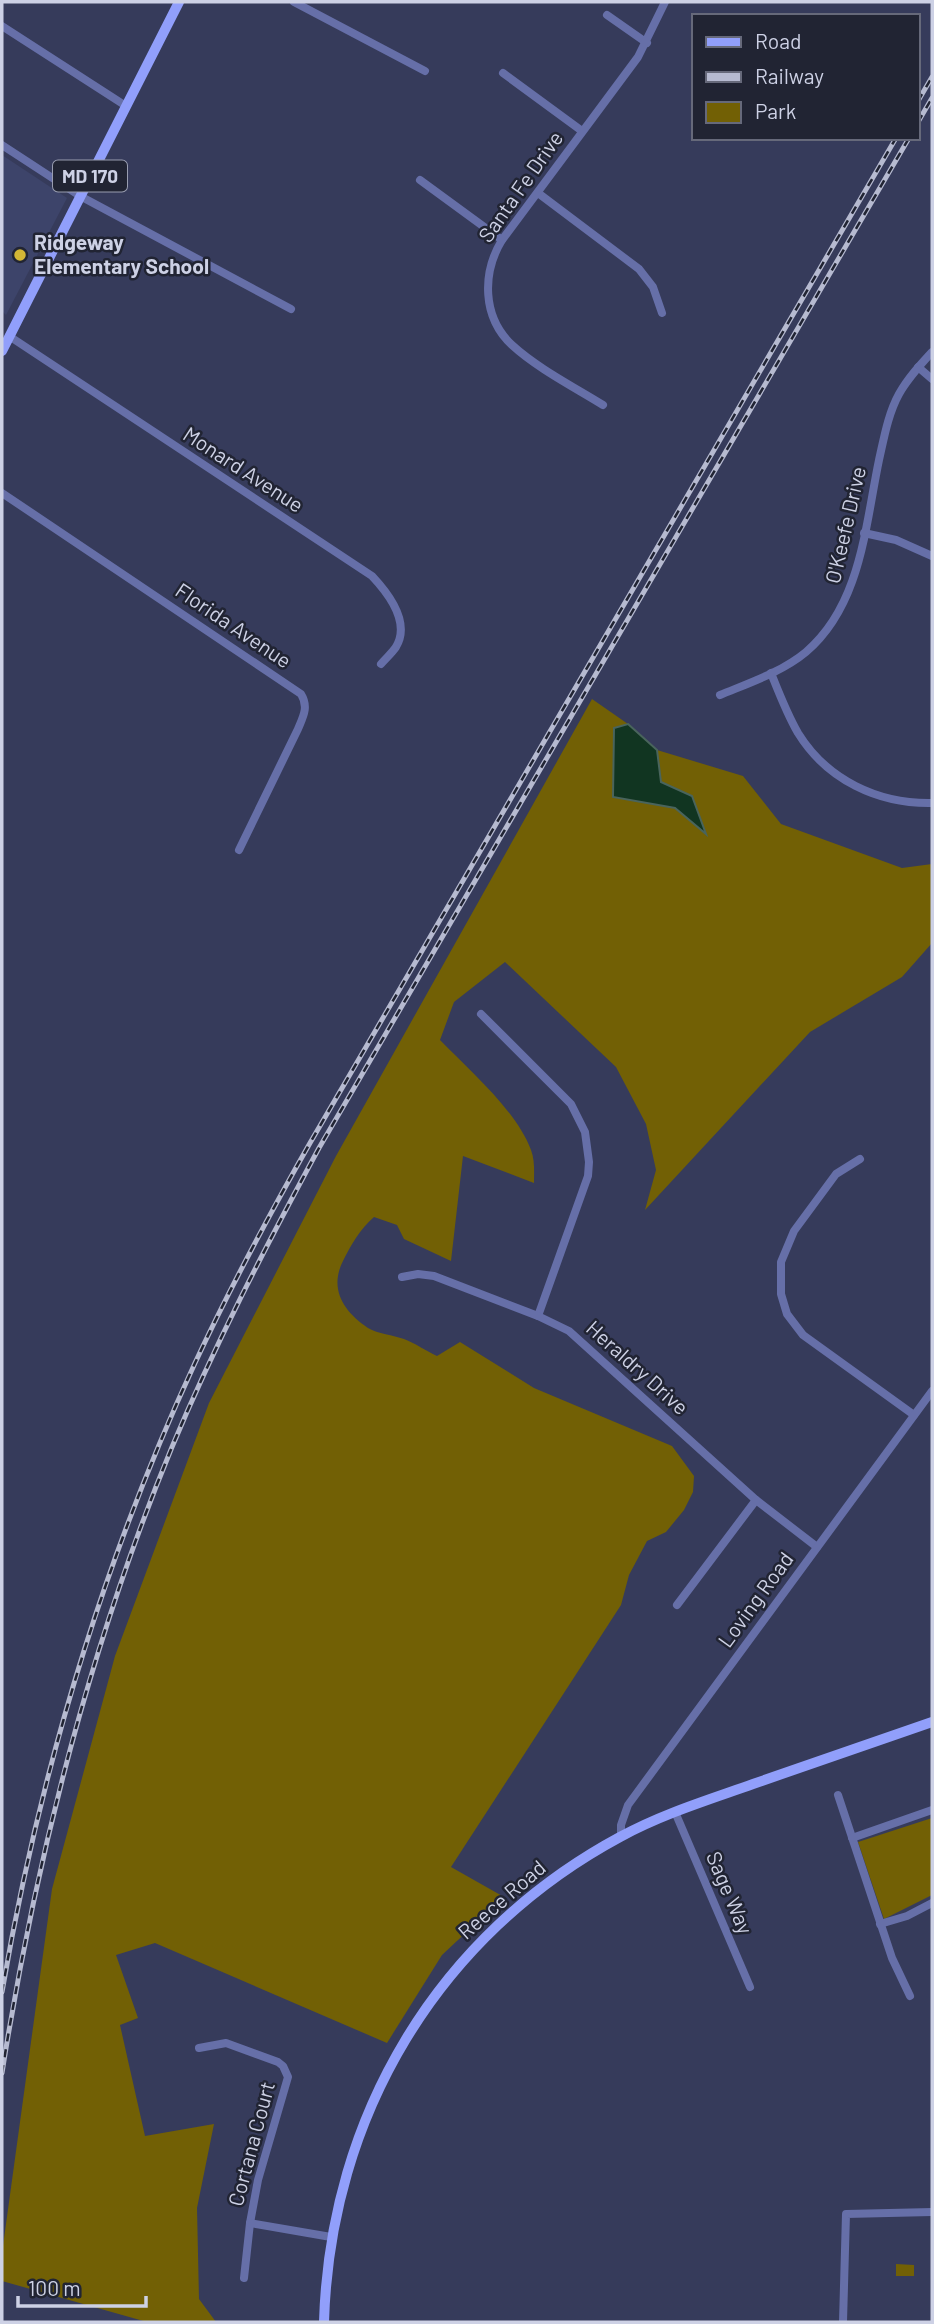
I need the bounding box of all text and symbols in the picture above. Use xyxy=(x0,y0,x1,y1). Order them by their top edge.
legend xyxy=(692,14,920,140)
text: Road xyxy=(755,28,801,53)
text: Railway xyxy=(755,63,824,88)
text: Park xyxy=(755,98,796,123)
street label: Santa Fe Drive xyxy=(472,126,567,247)
road number: MD 170 xyxy=(53,160,127,192)
place label: Ridgeway Elementary School xyxy=(34,229,209,278)
marker: Ridgeway Elementary School xyxy=(12,247,28,263)
street label: Monard Avenue xyxy=(179,421,309,517)
street label: O'Keefe Drive xyxy=(819,464,870,586)
street label: Florida Avenue xyxy=(171,577,297,673)
street label: Heraldry Drive xyxy=(582,1315,694,1419)
street label: Loving Road xyxy=(712,1547,798,1652)
street label: Sage Way xyxy=(702,1847,759,1938)
street label: Reece Road xyxy=(452,1854,550,1944)
street label: Cortana Court xyxy=(222,2079,279,2209)
scale bar xyxy=(18,2264,145,2308)
text: 100 m xyxy=(28,2275,81,2300)

